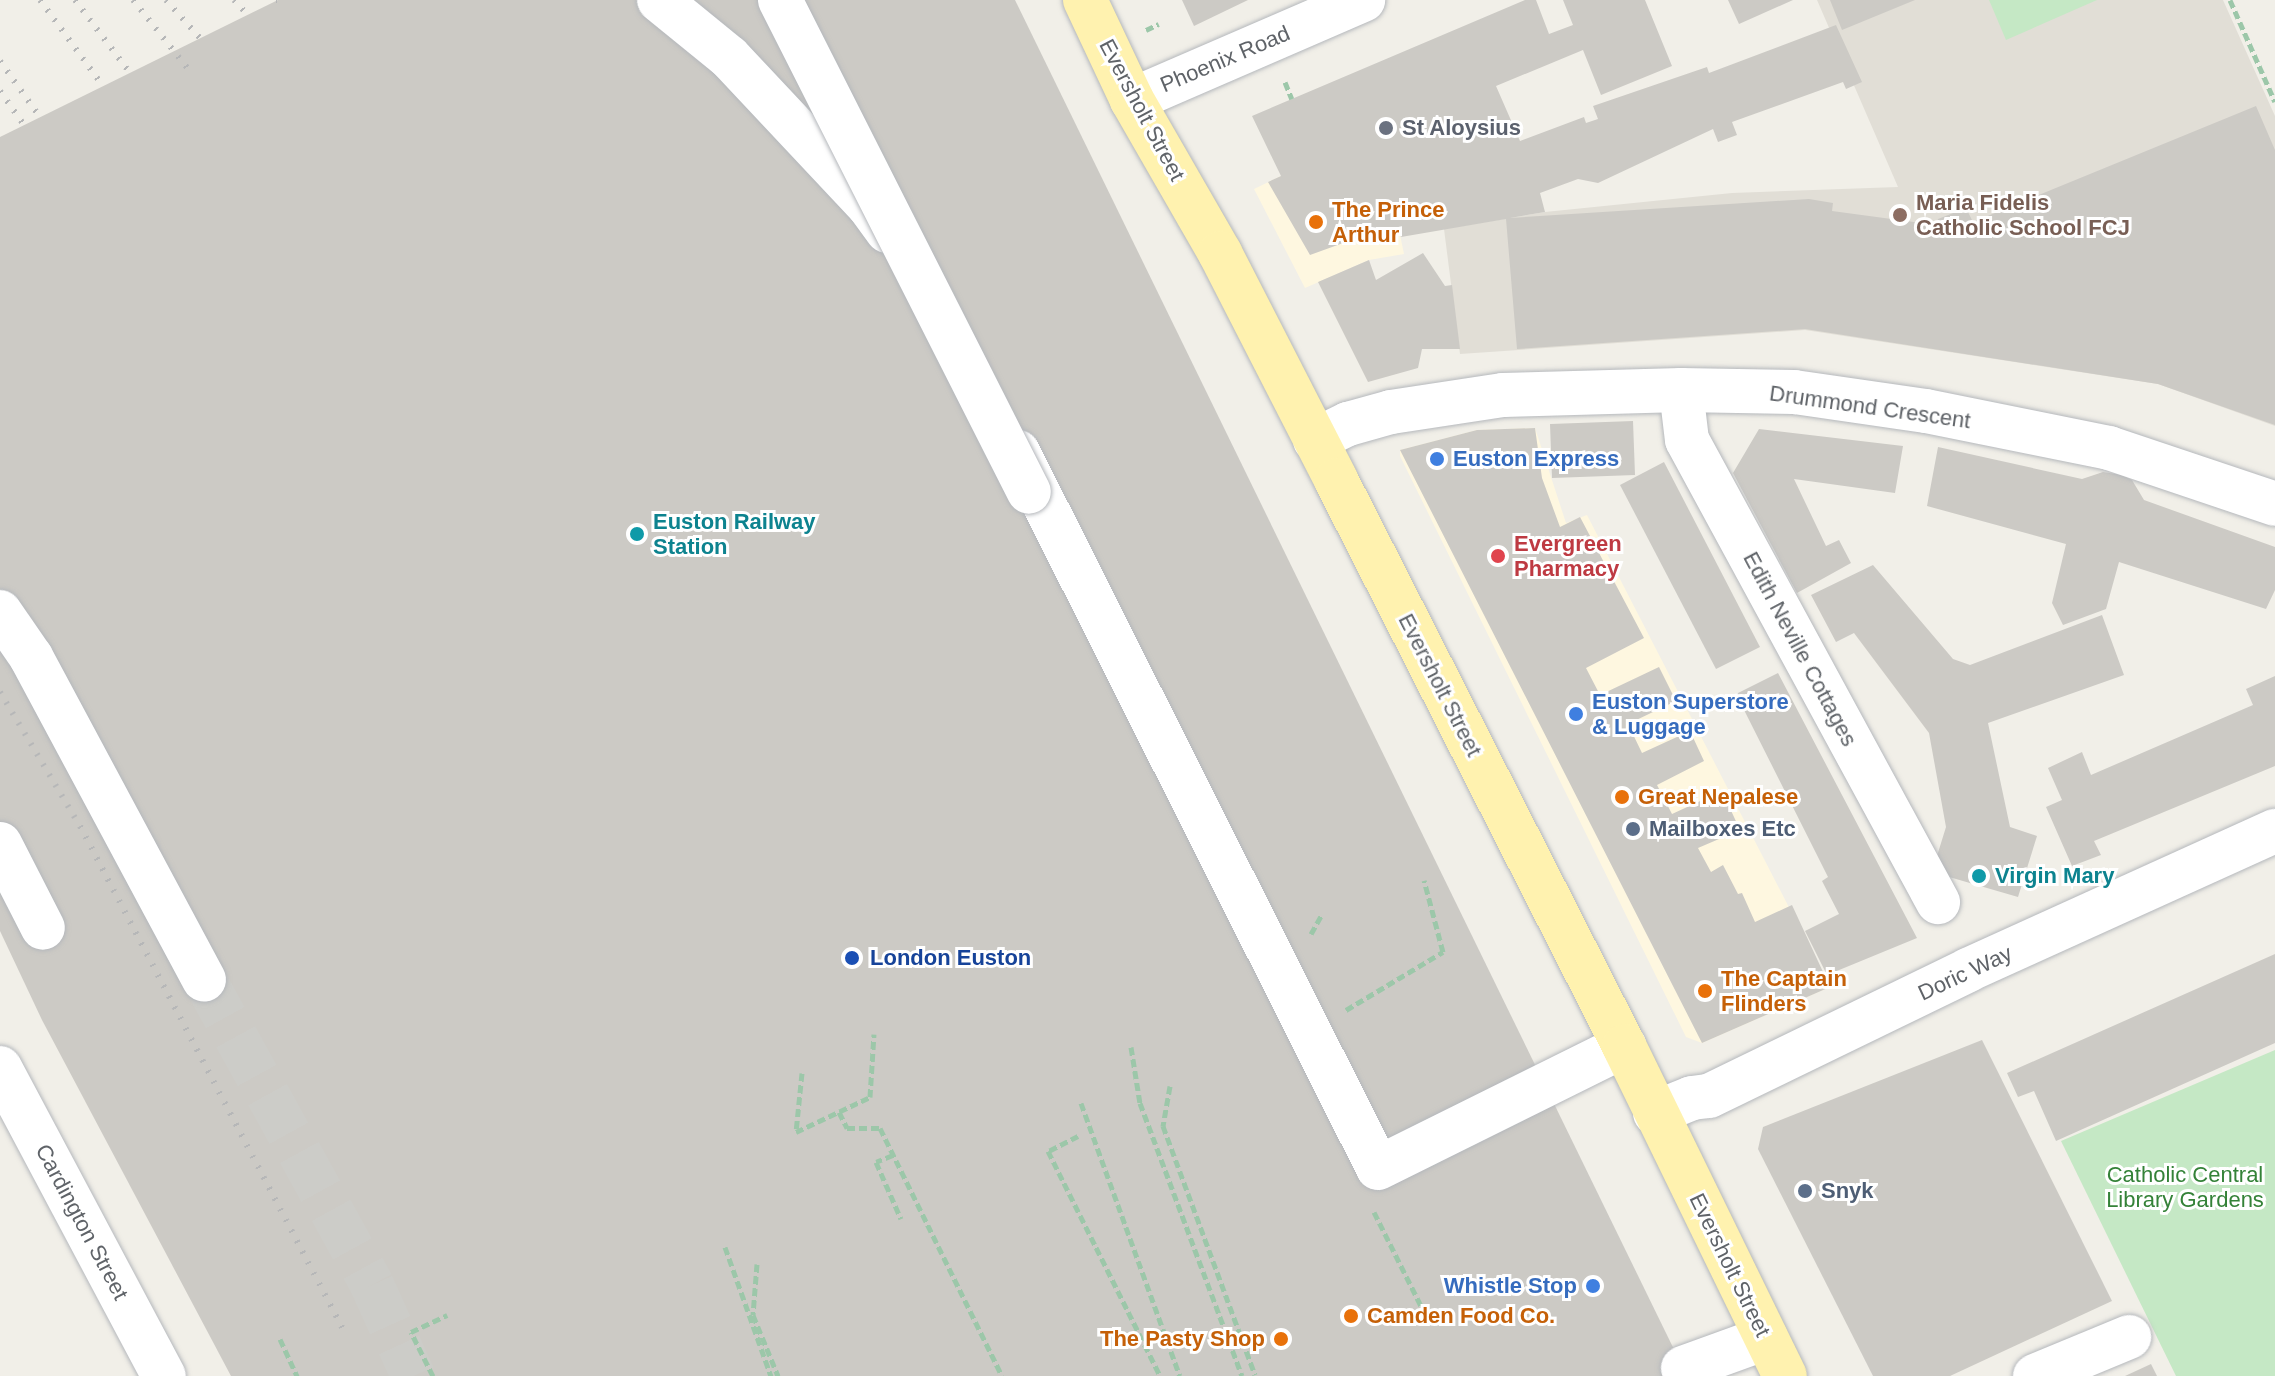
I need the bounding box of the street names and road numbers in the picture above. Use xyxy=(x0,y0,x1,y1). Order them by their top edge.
street label: Phoenix Road xyxy=(1156,20,1294,98)
street label: Eversholt Street xyxy=(1094,35,1190,185)
street label: Drummond Crescent xyxy=(1768,380,1972,434)
street label: Edith Neville Cottages xyxy=(1738,547,1862,751)
street label: Eversholt Street xyxy=(1393,609,1487,761)
street label: Doric Way xyxy=(1914,940,2016,1006)
street label: Cardington Street xyxy=(30,1140,134,1304)
street label: Eversholt Street xyxy=(1684,1189,1776,1341)

